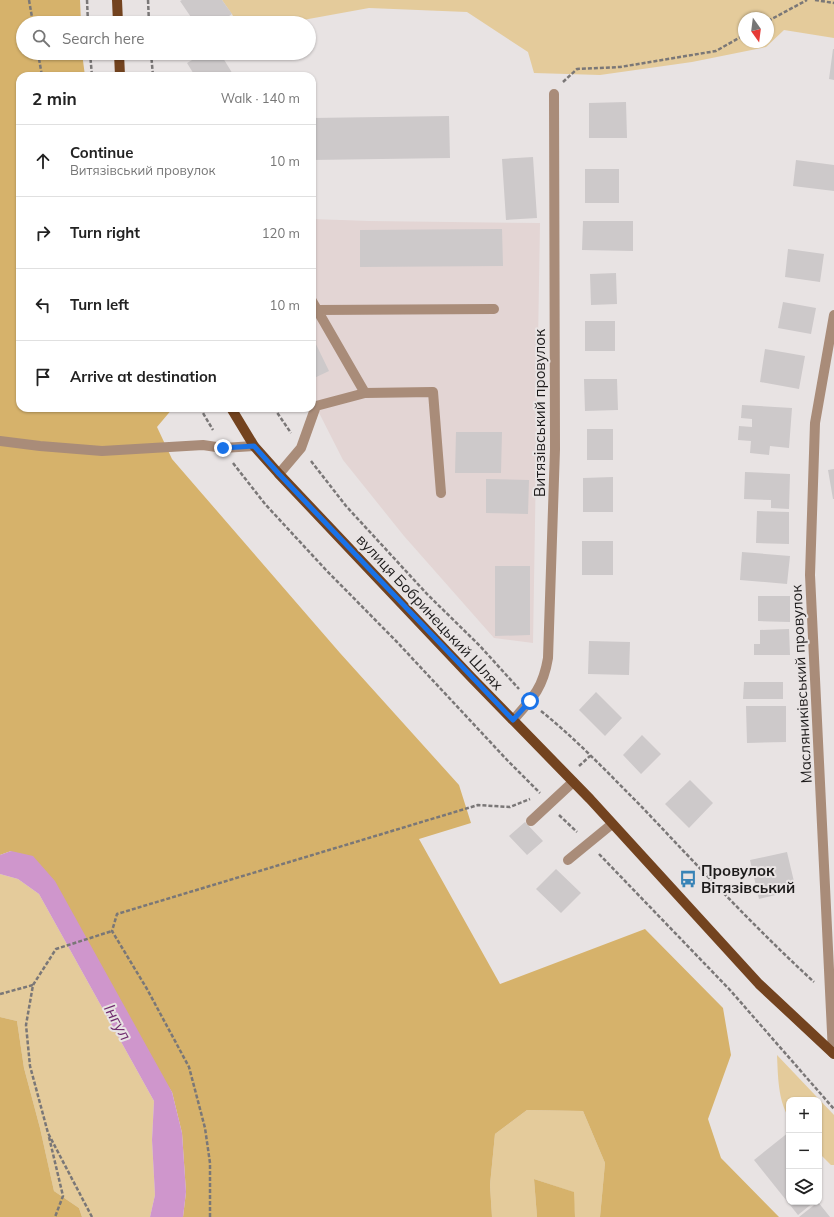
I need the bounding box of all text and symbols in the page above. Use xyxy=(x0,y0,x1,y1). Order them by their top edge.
north arrow xyxy=(738,12,774,48)
search box xyxy=(16,16,316,60)
icon: search xyxy=(30,27,52,49)
text: Search here xyxy=(62,29,144,48)
text: 2 min xyxy=(32,88,77,109)
text: Walk · 140 m xyxy=(221,90,300,106)
text: Continue xyxy=(70,143,133,162)
icon: ahead xyxy=(32,150,54,172)
text: 10 m xyxy=(270,153,300,169)
text: Витязівський провулок xyxy=(70,162,216,178)
icon: right xyxy=(32,222,54,244)
text: Turn right xyxy=(70,223,140,242)
text: 120 m xyxy=(262,225,300,241)
icon: left xyxy=(32,294,54,316)
text: Turn left xyxy=(70,295,129,314)
text: 10 m xyxy=(270,297,300,313)
street label: Витязівський провулок xyxy=(530,328,549,497)
icon: arrive xyxy=(32,366,54,388)
text: Arrive at destination xyxy=(70,367,217,386)
route end xyxy=(214,439,232,457)
street label: вулиця Бобринецький Шлях xyxy=(353,530,507,694)
street label: Масляниківський провулок xyxy=(786,583,816,784)
route start xyxy=(521,692,539,710)
place label: Провулок Вітязівський xyxy=(701,861,795,897)
bus stop icon: Провулок Вітязівський xyxy=(678,869,698,889)
water label: Інгул xyxy=(100,1000,136,1044)
map controls xyxy=(786,1097,822,1205)
button: + xyxy=(786,1097,822,1133)
button: − xyxy=(786,1133,822,1169)
button: layers xyxy=(786,1169,822,1205)

